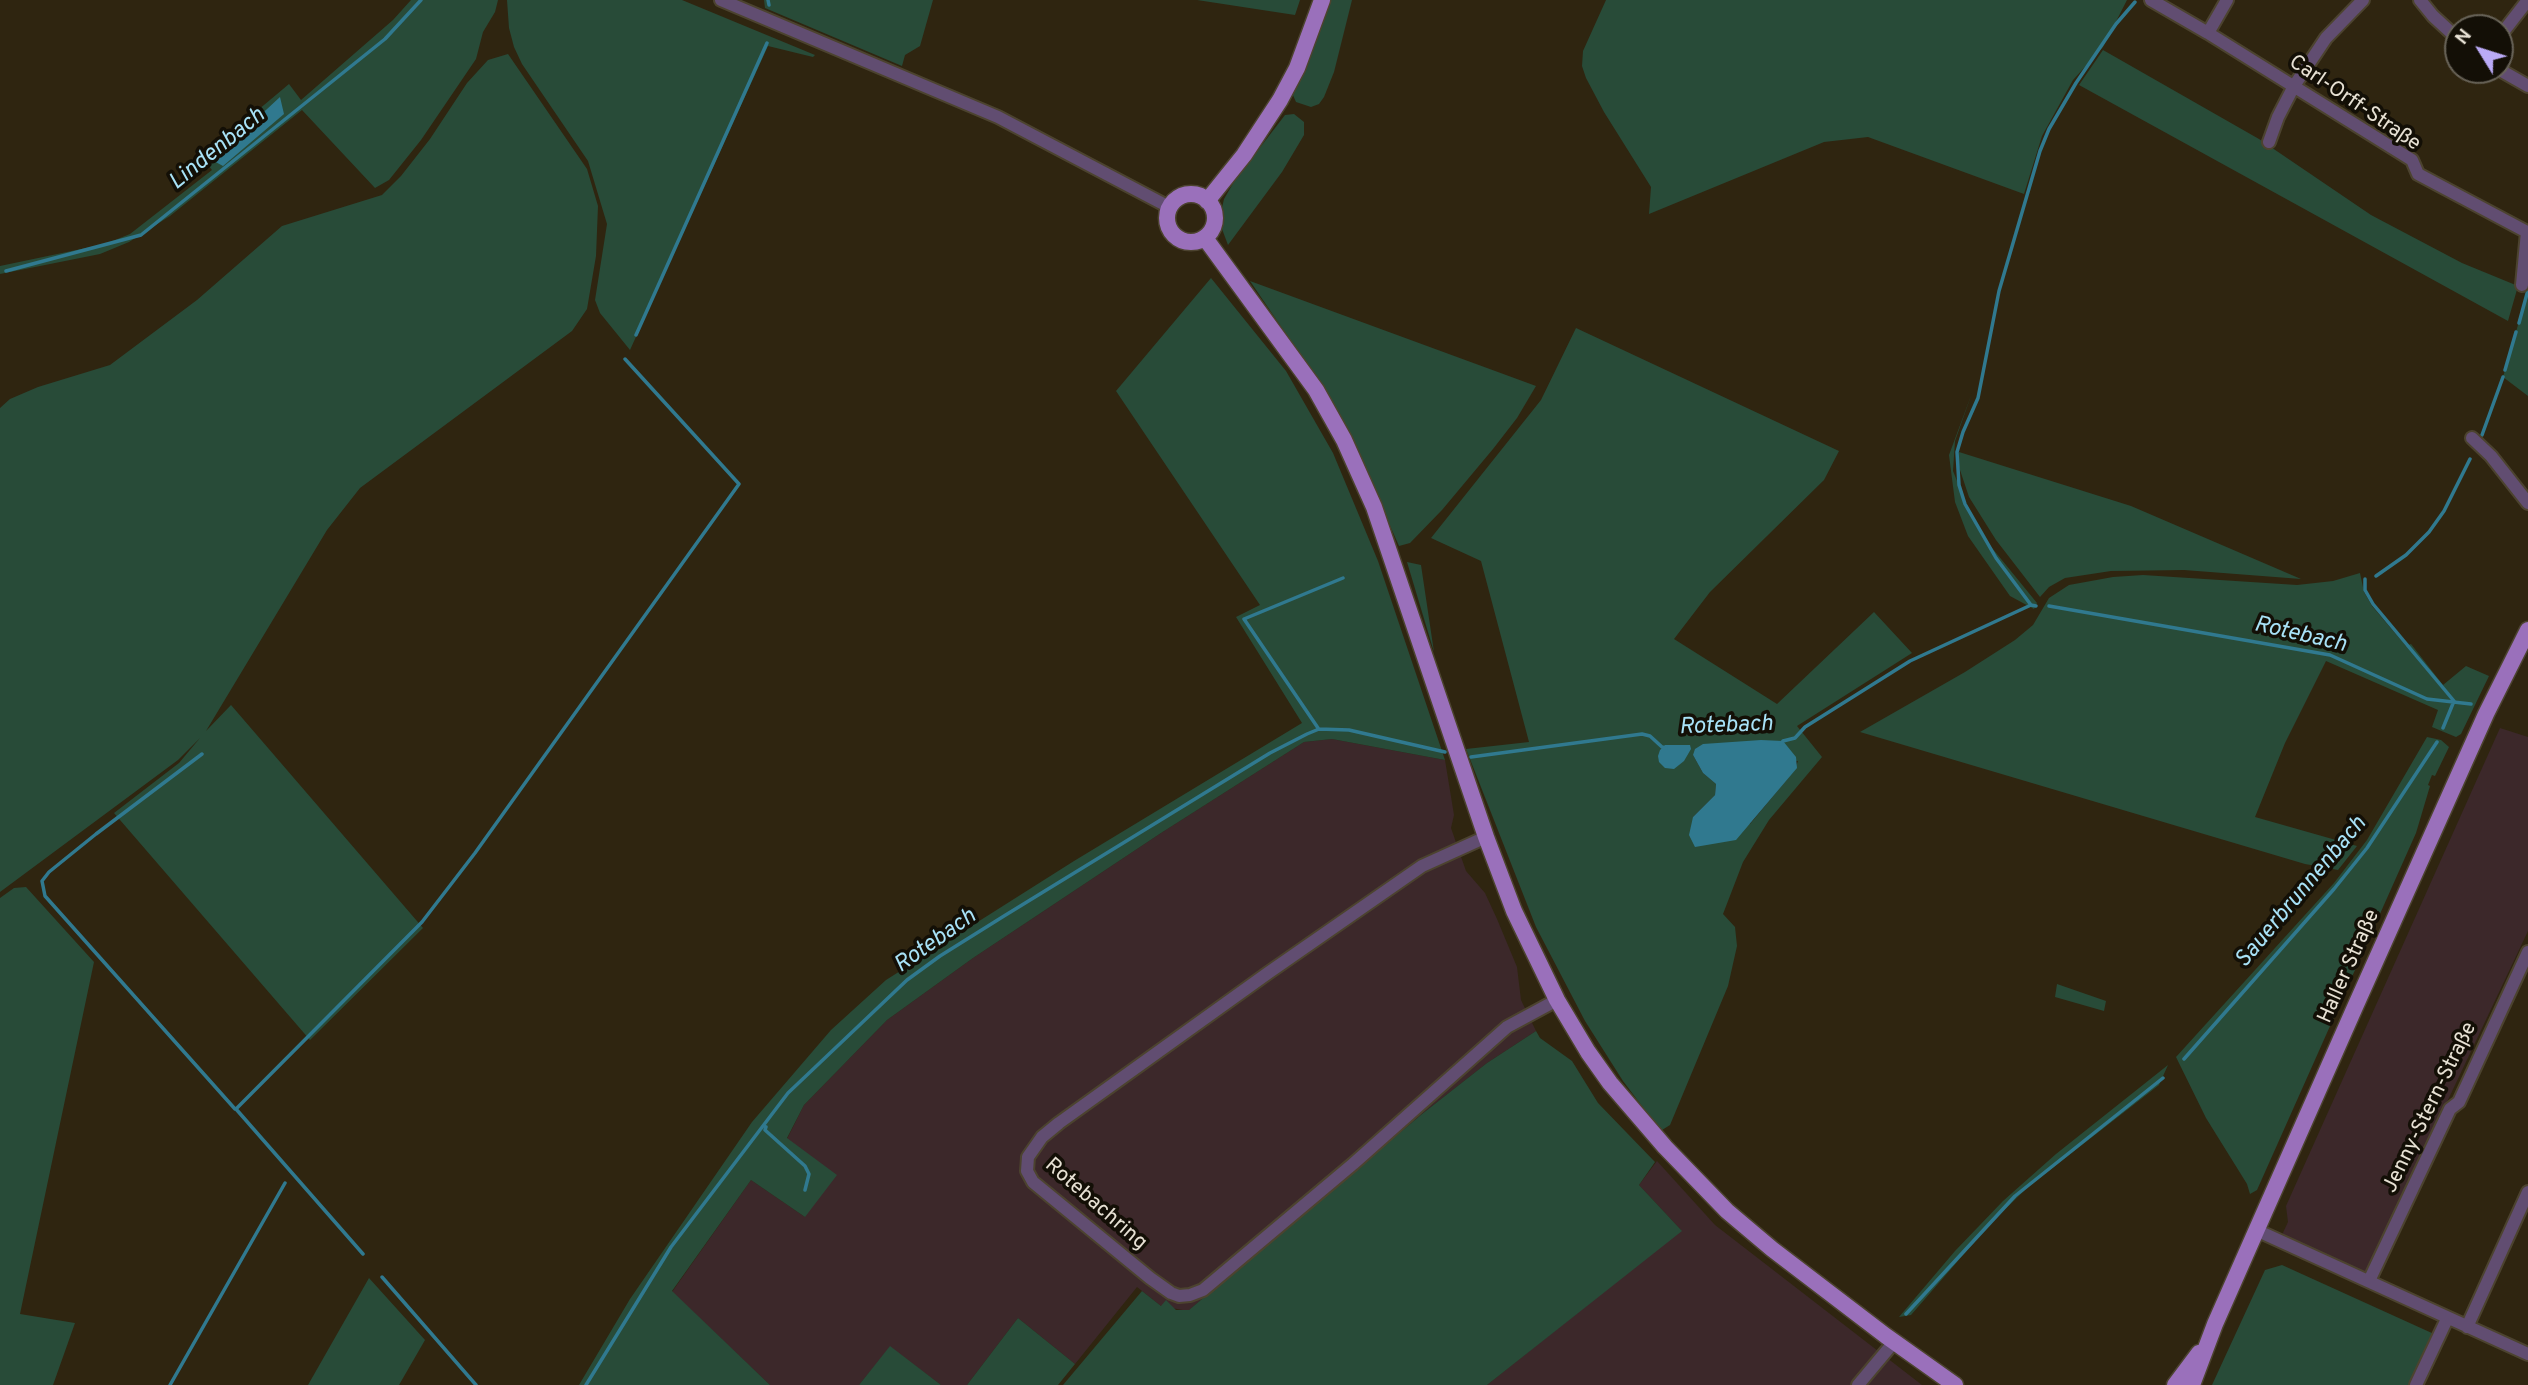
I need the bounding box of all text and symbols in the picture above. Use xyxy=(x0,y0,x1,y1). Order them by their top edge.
north arrow xyxy=(2444,14,2514,84)
text: N xyxy=(2450,25,2478,50)
street label: Carl-Orff-Straße xyxy=(2283,51,2425,157)
water label: Lindenbach xyxy=(164,103,272,197)
water label: Rotebach xyxy=(2251,612,2349,660)
water label: Rotebach xyxy=(1679,712,1773,742)
water label: Sauerbrunnenbach xyxy=(2231,812,2373,974)
water label: Rotebach xyxy=(890,904,982,980)
street label: Haller Straße xyxy=(2314,906,2386,1028)
street label: Jenny-Stern-Straße xyxy=(2379,1019,2483,1197)
street label: Rotebachring xyxy=(1039,1154,1151,1256)

